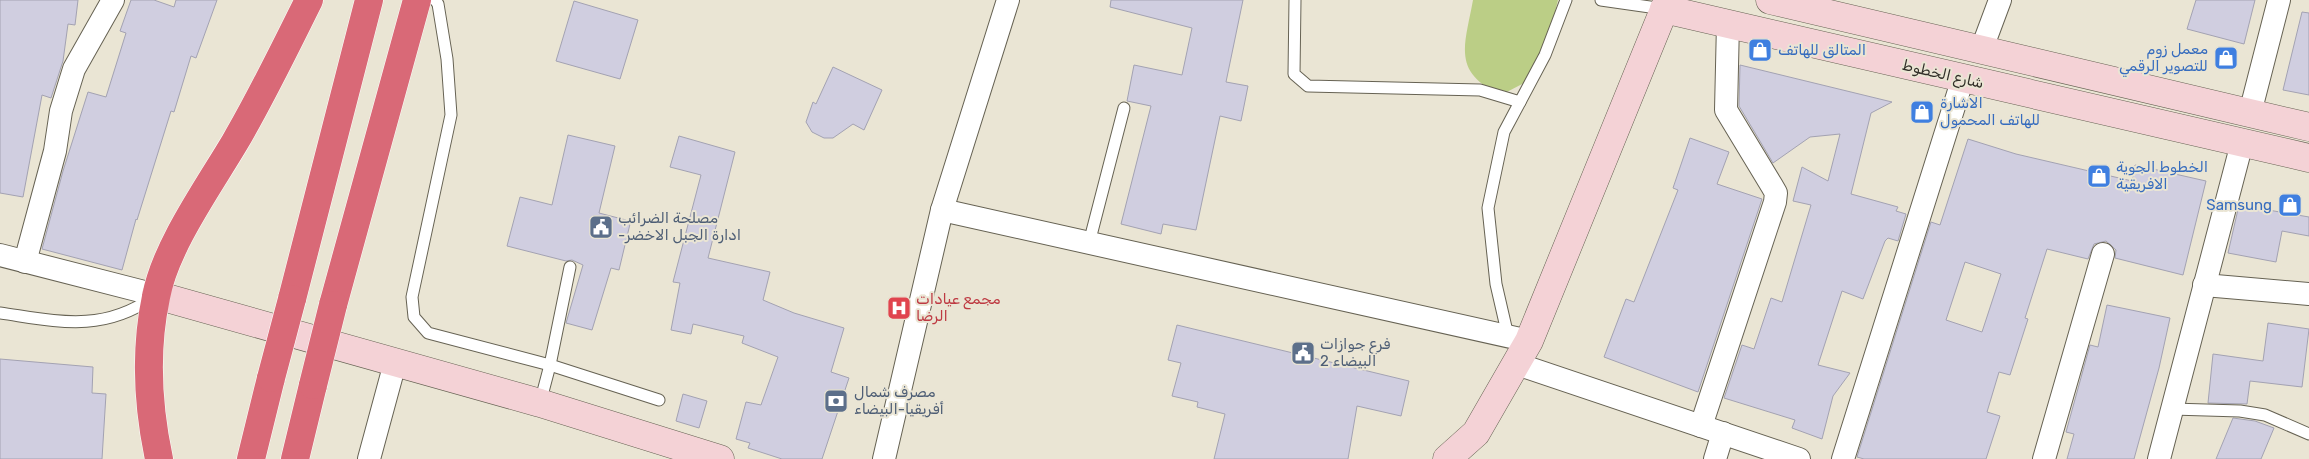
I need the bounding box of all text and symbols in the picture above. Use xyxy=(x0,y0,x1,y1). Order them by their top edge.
shop icon: المتالق للهاتف xyxy=(1747,37,1773,63)
place label: معمل زوم للتصوير الرقمي xyxy=(2119,40,2208,78)
place label: المتالق للهاتف xyxy=(1778,41,1866,59)
shop icon: معمل زوم للتصوير الرقمي xyxy=(2213,45,2239,71)
street label: شارع الخطوط xyxy=(1900,56,1985,94)
place label: الاشارة للهاتف المحمول xyxy=(1940,94,2040,129)
shop icon: الاشارة للهاتف المحمول xyxy=(1909,99,1935,125)
place label: الخطوط الجوية الافريقية xyxy=(2116,158,2208,193)
shop icon: الخطوط الجوية الافريقية xyxy=(2086,163,2112,189)
shop icon: Samsung xyxy=(2277,192,2303,218)
place label: Samsung xyxy=(2206,196,2272,214)
place label: مصلحة الضرائب -ادارة الجبل الاخضر xyxy=(618,209,741,244)
public building icon: مصلحة الضرائب -ادارة الجبل الاخضر xyxy=(588,214,614,240)
place label: مجمع عيادات الرضا xyxy=(916,290,1001,325)
hospital icon: مجمع عيادات الرضا xyxy=(886,295,912,321)
place label: فرع جوازات البيضاء 2 xyxy=(1320,335,1390,370)
public building icon: فرع جوازات البيضاء 2 xyxy=(1290,340,1316,366)
place label: مصرف شمال أفريقيا-البيضاء xyxy=(854,383,944,418)
bank icon: مصرف شمال أفريقيا-البيضاء xyxy=(823,388,849,414)

